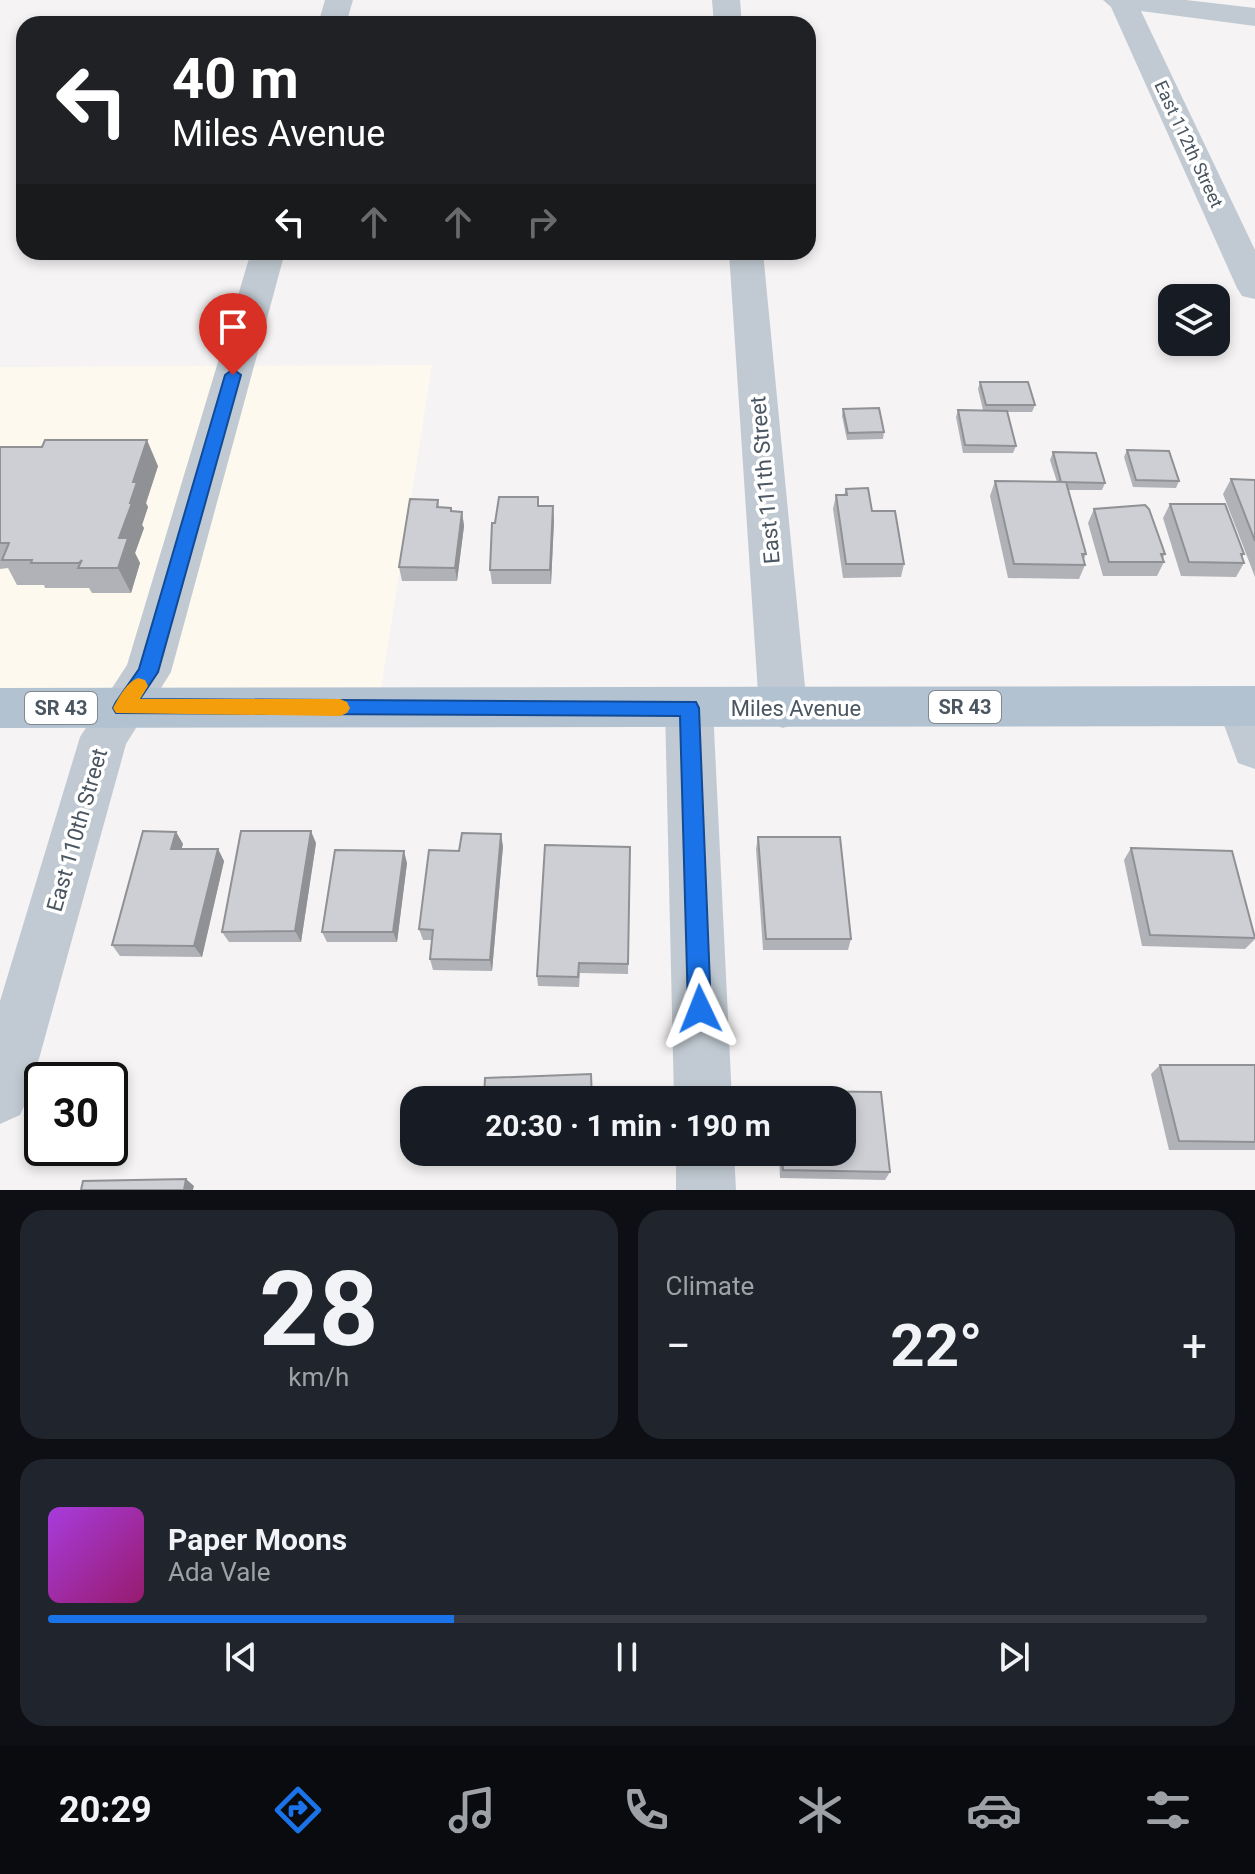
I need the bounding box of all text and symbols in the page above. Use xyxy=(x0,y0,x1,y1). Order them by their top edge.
text: 40 m xyxy=(172,46,299,112)
icon: left xyxy=(40,48,144,152)
street label: East 112th Street xyxy=(1150,77,1228,211)
text: Miles Avenue xyxy=(172,113,385,155)
icon: left xyxy=(268,200,312,244)
icon: ahead xyxy=(352,200,396,244)
icon: ahead xyxy=(436,200,480,244)
icon: right xyxy=(520,200,564,244)
map controls xyxy=(1158,284,1230,356)
button: layers xyxy=(1158,284,1230,356)
pin xyxy=(199,293,267,375)
icon: arrive xyxy=(211,305,255,349)
street label: East 111th Street xyxy=(745,395,785,565)
road number: SR 43 xyxy=(929,691,1001,723)
road number: SR 43 xyxy=(25,692,97,724)
street label: Miles Avenue xyxy=(731,696,861,721)
street label: East 110th Street xyxy=(42,746,112,914)
position arrow xyxy=(658,967,742,1051)
speed limit sign: 30 xyxy=(24,1062,128,1166)
text: 20:30 · 1 min · 190 m xyxy=(485,1108,771,1143)
text: 28 xyxy=(259,1249,378,1370)
text: Climate xyxy=(666,1271,754,1301)
text: 22° xyxy=(890,1310,982,1381)
text: − xyxy=(666,1320,691,1372)
text: + xyxy=(1182,1320,1207,1372)
text: km/h xyxy=(288,1362,349,1392)
text: Paper Moons xyxy=(168,1522,347,1557)
text: Ada Vale xyxy=(168,1557,270,1587)
icon: previous xyxy=(219,1635,263,1679)
icon: pause xyxy=(605,1635,649,1679)
icon: next xyxy=(992,1635,1036,1679)
icon: directions xyxy=(270,1782,326,1838)
icon: music xyxy=(444,1782,500,1838)
icon: phone xyxy=(618,1782,674,1838)
icon: climate xyxy=(792,1782,848,1838)
icon: car xyxy=(966,1782,1022,1838)
icon: filters xyxy=(1140,1782,1196,1838)
text: 20:29 xyxy=(59,1789,152,1831)

